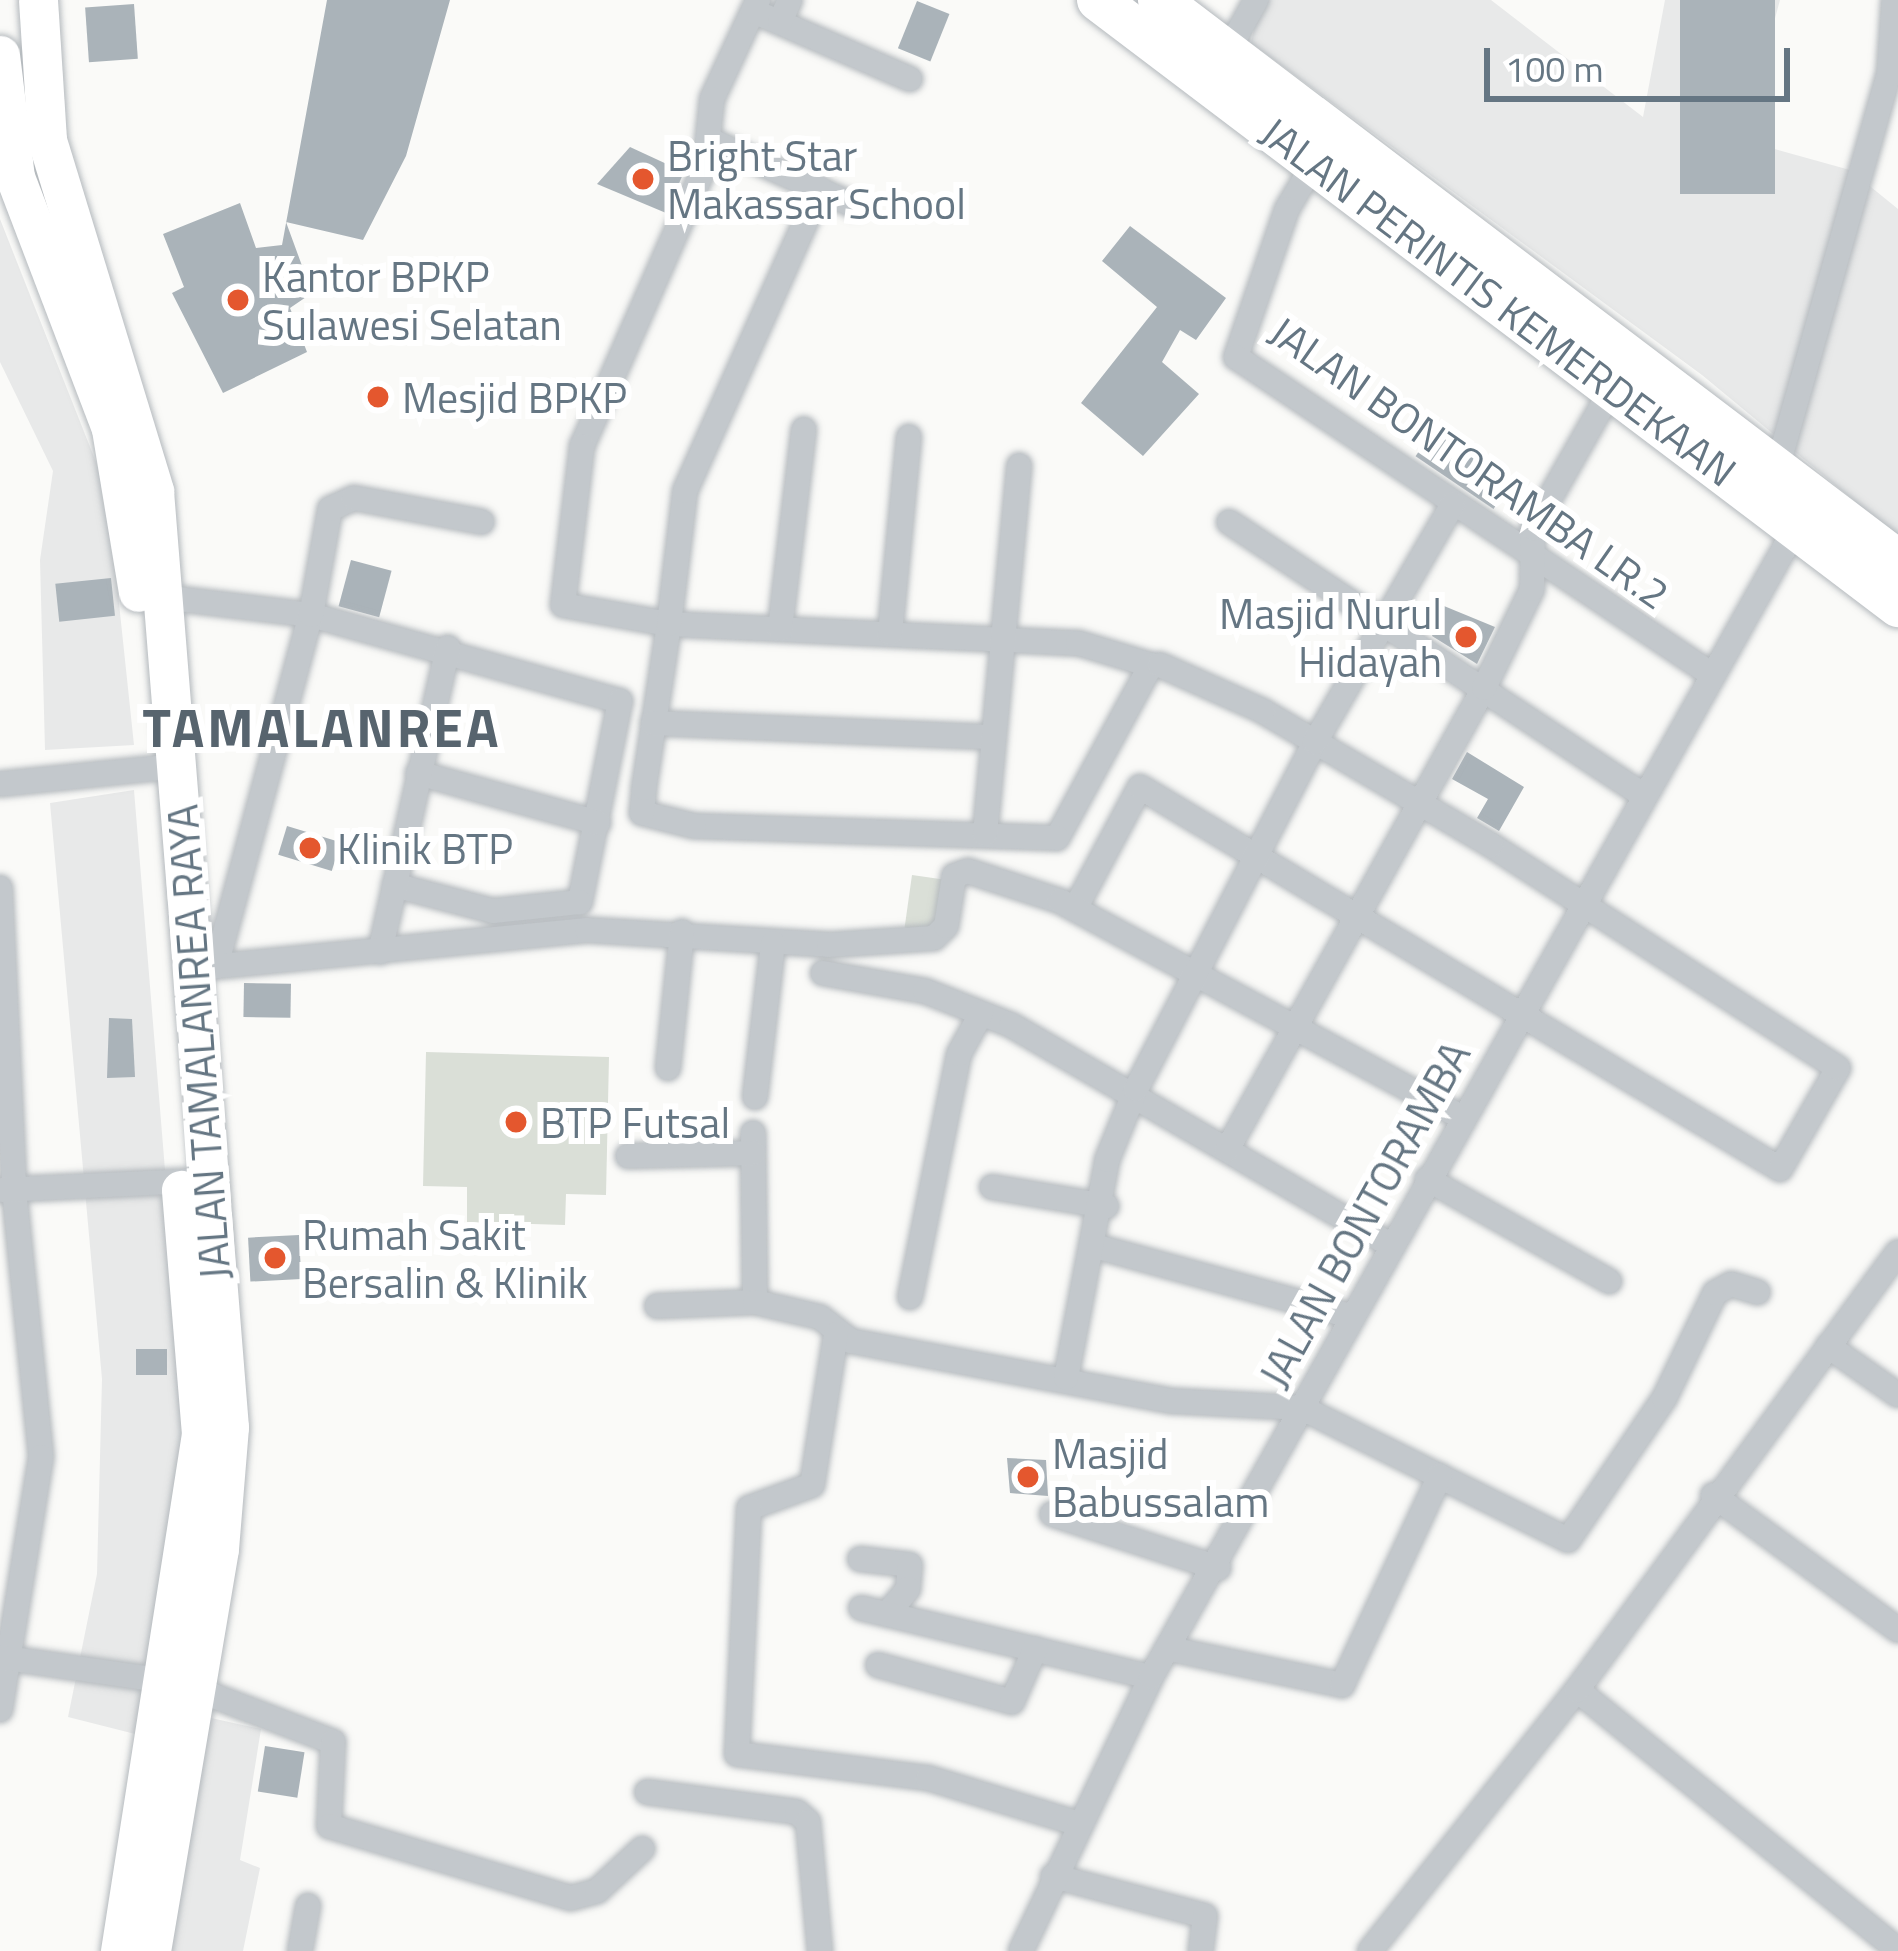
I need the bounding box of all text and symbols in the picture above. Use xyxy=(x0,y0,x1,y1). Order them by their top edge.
scale bar xyxy=(1490,24,1796,98)
text: 100 m xyxy=(1505,41,1604,96)
street label: JALAN PERINTIS KEMERDEKAAN xyxy=(1252,106,1746,496)
place label: Bright Star Makassar School xyxy=(667,130,966,228)
marker: Bright Star Makassar School xyxy=(630,166,656,192)
place label: Kantor BPKP Sulawesi Selatan xyxy=(262,251,562,350)
marker: Kantor BPKP Sulawesi Selatan xyxy=(225,287,251,313)
street label: JALAN BONTORAMBA LR.2 xyxy=(1261,305,1679,619)
place label: Mesjid BPKP xyxy=(402,372,627,422)
marker: Mesjid BPKP xyxy=(365,384,391,410)
place label: Masjid Nurul Hidayah xyxy=(1219,588,1442,686)
marker: Masjid Nurul Hidayah xyxy=(1453,624,1479,650)
district label: TAMALANREA xyxy=(142,695,502,759)
street label: JALAN TAMALANREA RAYA xyxy=(156,803,240,1281)
place label: Klinik BTP xyxy=(337,823,513,873)
marker: Klinik BTP xyxy=(294,832,326,864)
street label: JALAN BONTORAMBA xyxy=(1248,1032,1480,1396)
place label: BTP Futsal xyxy=(540,1097,730,1147)
marker: BTP Futsal xyxy=(503,1109,529,1135)
place label: Rumah Sakit Bersalin & Klinik xyxy=(302,1209,588,1308)
marker: Rumah Sakit Bersalin & Klinik xyxy=(259,1242,291,1274)
place label: Masjid Babussalam xyxy=(1052,1428,1269,1526)
marker: Masjid Babussalam xyxy=(1015,1464,1041,1490)

